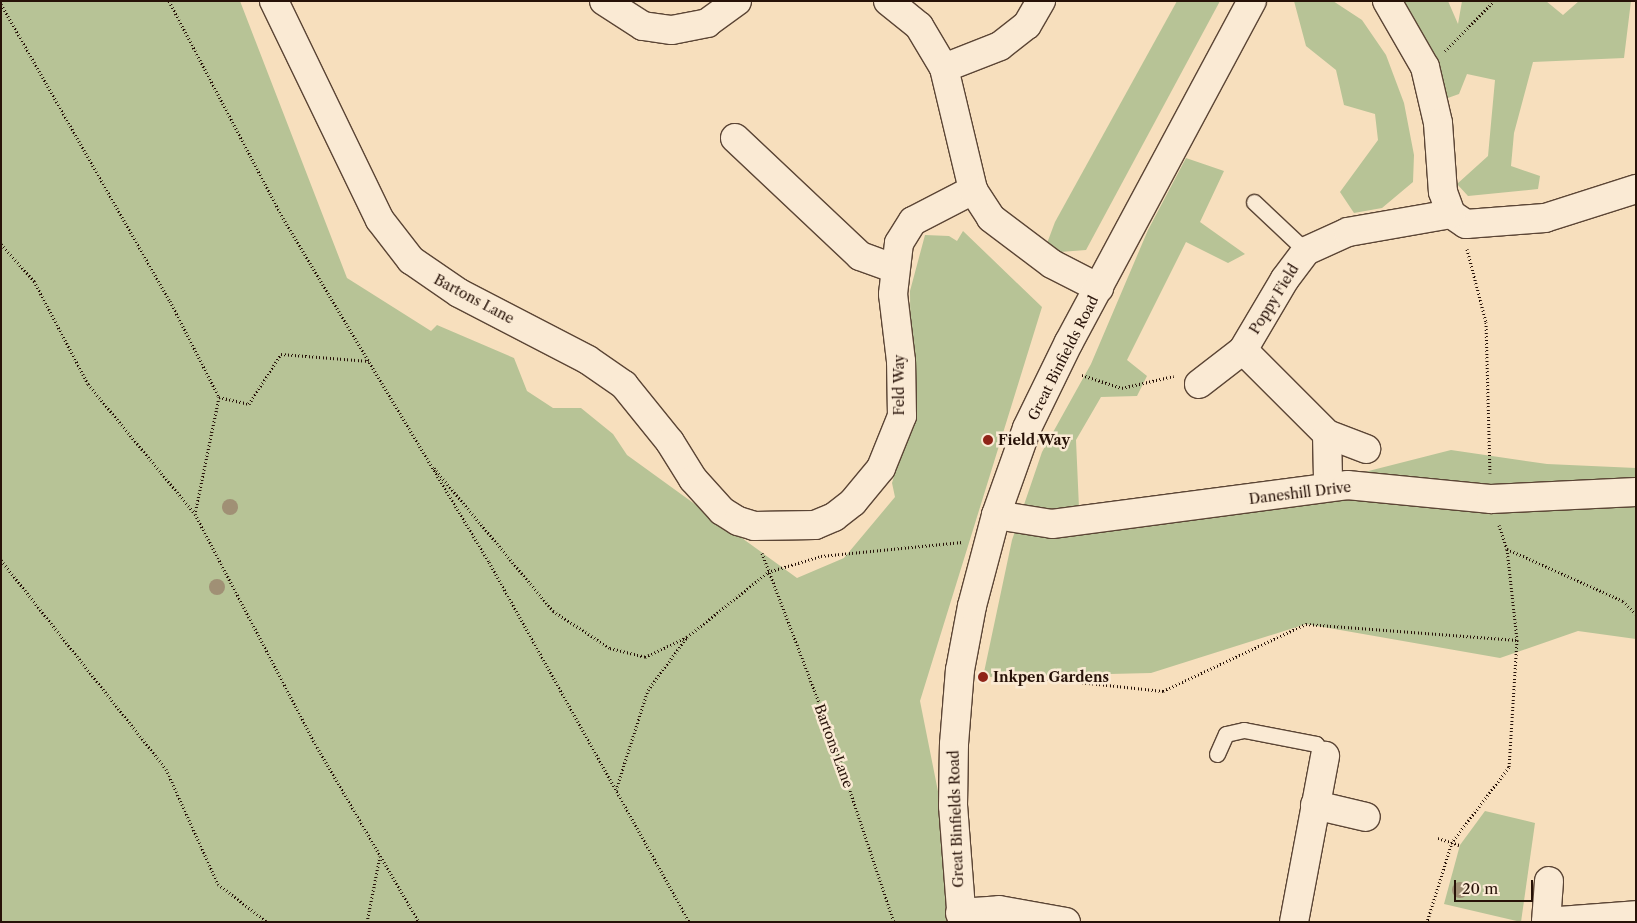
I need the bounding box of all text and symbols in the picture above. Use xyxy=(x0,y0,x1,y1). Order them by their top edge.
street label: Poppy Field xyxy=(1246,261,1302,337)
street label: Bartons Lane xyxy=(431,271,517,327)
street label: Great Binfields Road xyxy=(1024,293,1102,423)
street label: Feld Way xyxy=(891,354,907,416)
place label: Field Way xyxy=(998,432,1071,448)
marker: Field Way xyxy=(982,434,994,446)
street label: Daneshill Drive xyxy=(1248,478,1352,508)
place label: Inkpen Gardens xyxy=(993,669,1109,685)
marker: Inkpen Gardens xyxy=(977,671,989,683)
street label: Bartons Lane xyxy=(811,702,857,790)
street label: Great Binfields Road xyxy=(945,750,967,888)
scale bar xyxy=(1457,870,1536,902)
text: 20 m xyxy=(1462,879,1498,898)

